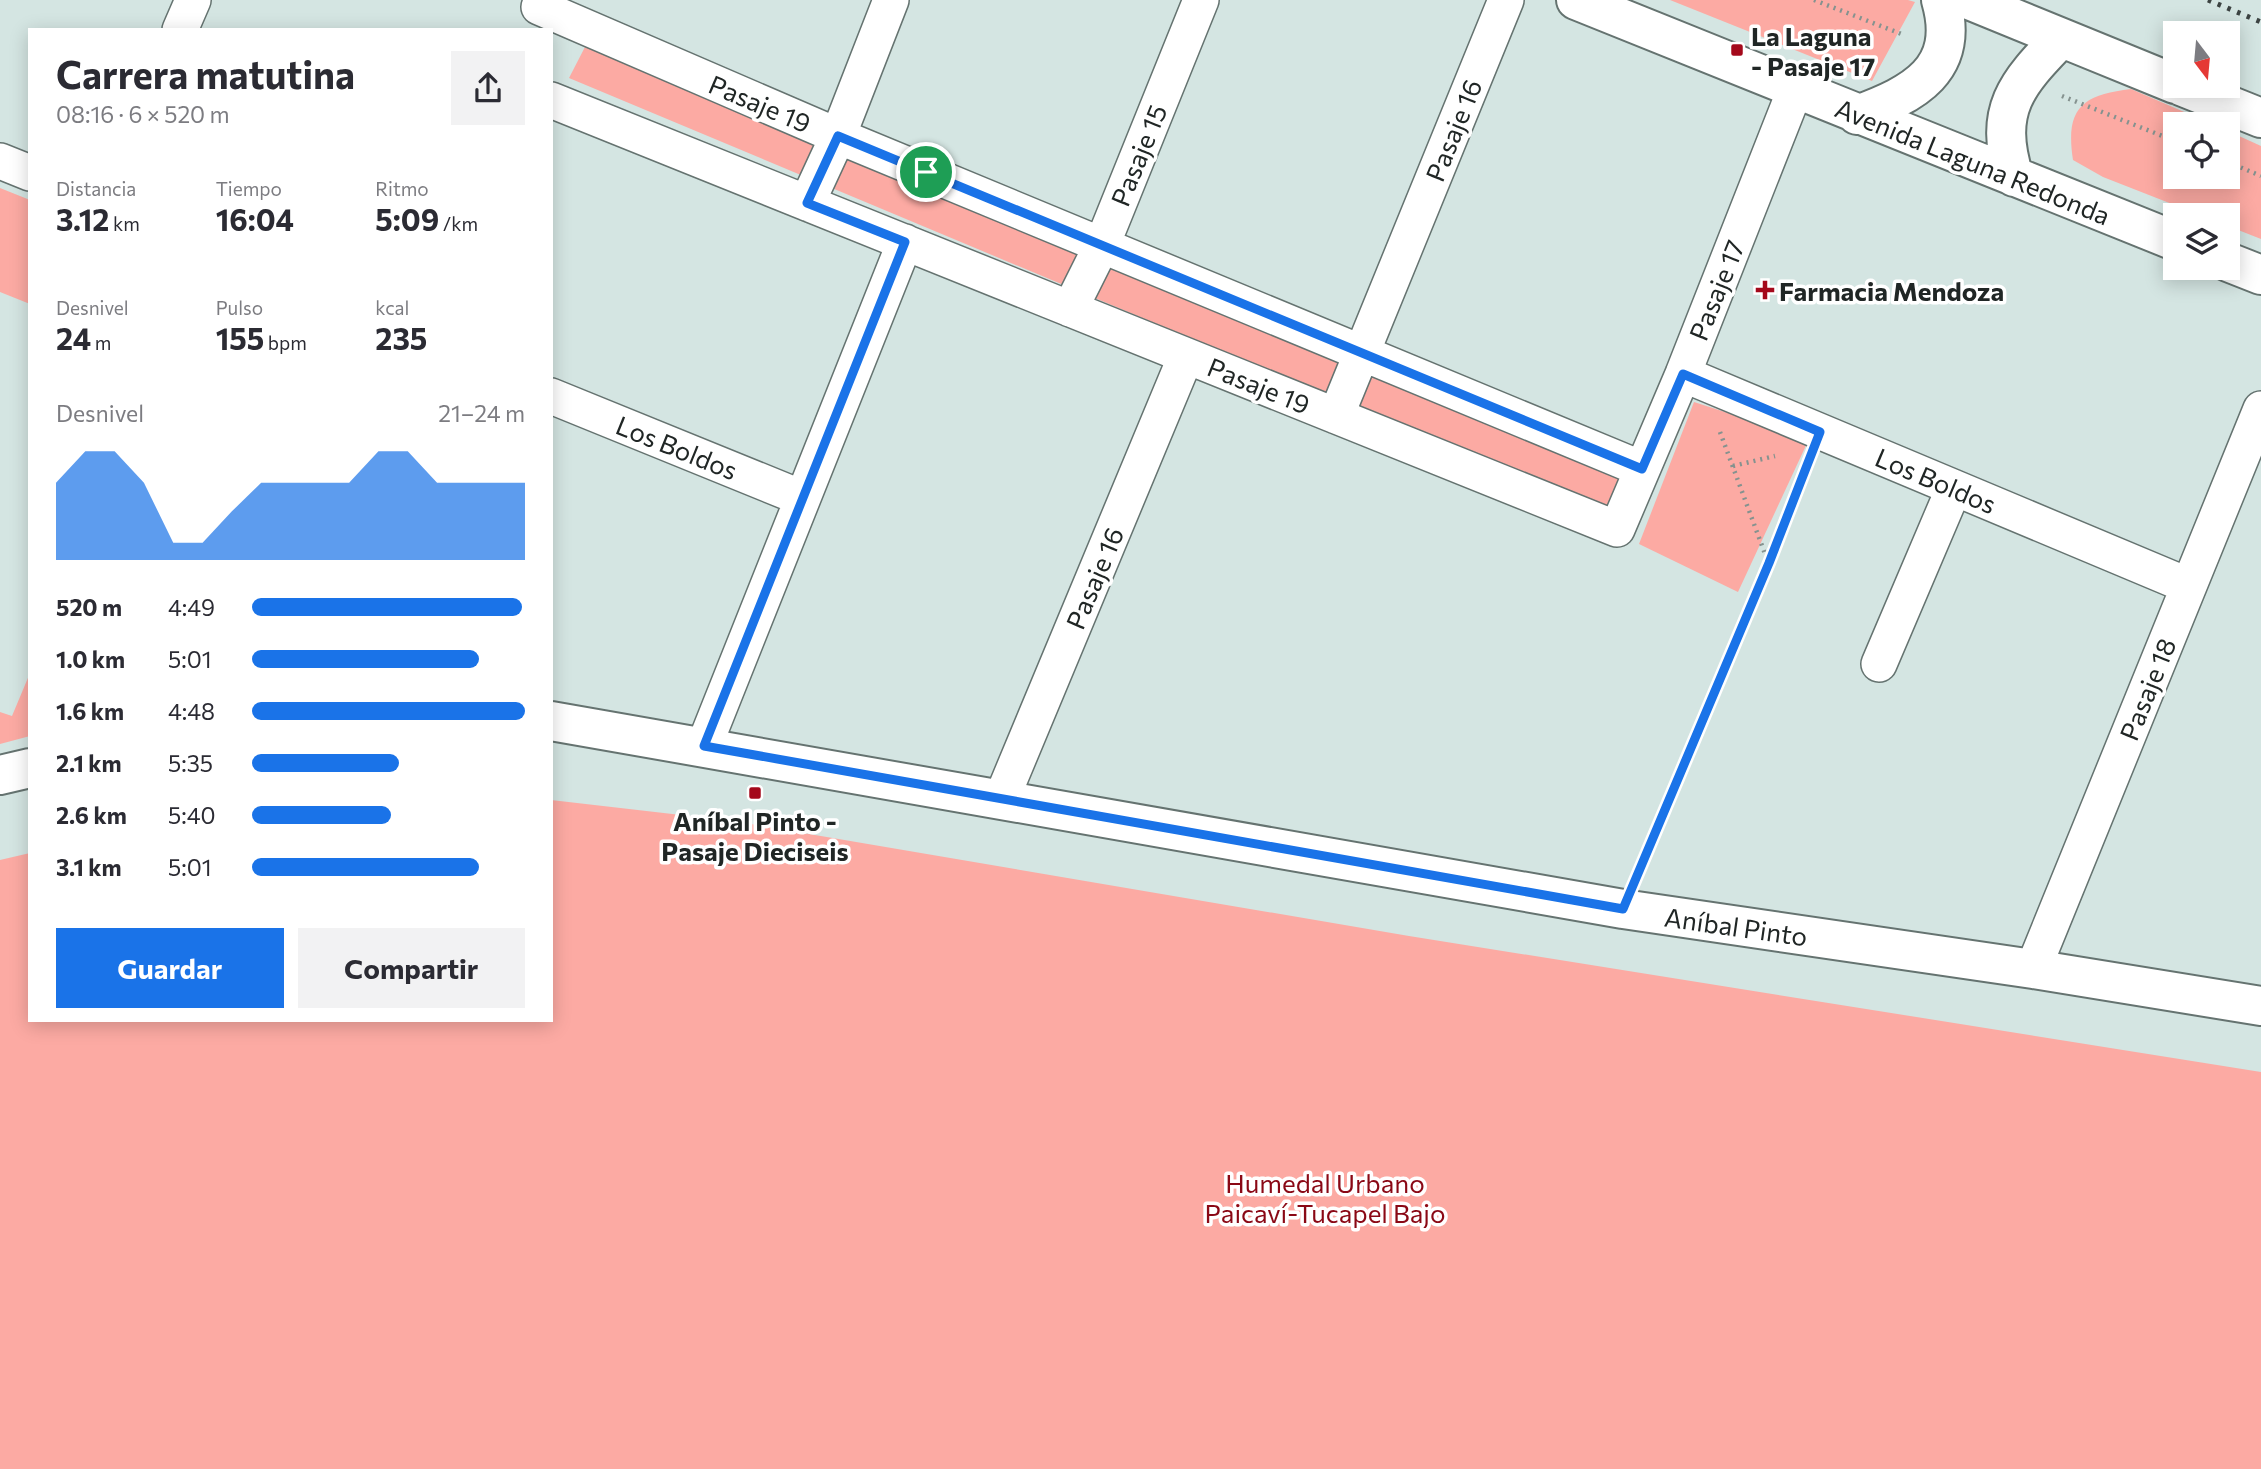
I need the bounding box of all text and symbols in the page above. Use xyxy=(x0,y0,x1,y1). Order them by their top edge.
place label: La Laguna - Pasaje 17 xyxy=(1751,20,1875,81)
north arrow xyxy=(2163,21,2240,98)
map controls xyxy=(2163,21,2240,280)
marker: La Laguna - Pasaje 17 xyxy=(1729,42,1745,58)
text: Carrera matutina xyxy=(56,50,355,97)
button: share xyxy=(451,51,525,125)
street label: Pasaje 19 xyxy=(704,68,816,138)
street label: Pasaje 16 xyxy=(1418,74,1488,186)
street label: Avenida Laguna Redonda xyxy=(1831,92,2115,230)
text: 08:16 · 6 × 520 m xyxy=(56,100,230,128)
street label: Pasaje 15 xyxy=(1104,100,1172,210)
button: locate xyxy=(2163,112,2240,189)
pin xyxy=(896,142,956,202)
icon: arrive xyxy=(907,153,945,191)
text: Distancia xyxy=(56,177,136,200)
text: Tiempo xyxy=(216,177,282,200)
text: Ritmo xyxy=(375,177,429,200)
text: 3.12 xyxy=(56,200,109,237)
text: 16:04 xyxy=(216,200,294,237)
text: 5:09 xyxy=(375,200,439,237)
button: layers xyxy=(2163,203,2240,280)
text: km xyxy=(109,212,140,235)
text: /km xyxy=(439,212,478,235)
street label: Pasaje 17 xyxy=(1682,235,1750,345)
place label: Farmacia Mendoza xyxy=(1779,275,2004,306)
marker: Farmacia Mendoza xyxy=(1757,282,1773,298)
text: Desnivel xyxy=(56,296,129,319)
text: Pulso xyxy=(216,296,263,319)
text: kcal xyxy=(375,296,409,319)
text: 24 xyxy=(56,319,91,356)
text: 155 xyxy=(216,319,264,356)
text: 235 xyxy=(375,319,427,356)
text: m xyxy=(91,331,111,354)
text: bpm xyxy=(264,331,307,354)
street label: Pasaje 19 xyxy=(1203,350,1315,420)
text: Desnivel xyxy=(56,399,144,427)
text: 21–24 m xyxy=(438,399,525,427)
street label: Los Boldos xyxy=(612,409,742,485)
street label: Los Boldos xyxy=(1871,441,2001,519)
street label: Pasaje 16 xyxy=(1059,522,1129,634)
text: 520 m xyxy=(56,593,122,621)
text: 4:49 xyxy=(168,593,215,621)
street label: Pasaje 18 xyxy=(2112,633,2182,745)
text: 1.0 km xyxy=(56,645,125,673)
text: 5:01 xyxy=(168,645,211,673)
text: 1.6 km xyxy=(56,697,124,725)
text: 4:48 xyxy=(168,697,215,725)
text: 2.1 km xyxy=(56,749,122,777)
text: 5:35 xyxy=(168,749,213,777)
marker: Aníbal Pinto - Pasaje Dieciseis xyxy=(747,785,763,801)
text: 2.6 km xyxy=(56,801,127,829)
text: 5:40 xyxy=(168,801,215,829)
place label: Aníbal Pinto - Pasaje Dieciseis xyxy=(661,805,849,866)
text: 3.1 km xyxy=(56,853,122,881)
text: 5:01 xyxy=(168,853,211,881)
street label: Aníbal Pinto xyxy=(1663,901,1809,951)
button: Guardar xyxy=(56,928,284,1008)
button: Compartir xyxy=(298,928,525,1008)
park label: Humedal Urbano Paicaví-Tucapel Bajo xyxy=(1205,1167,1446,1228)

